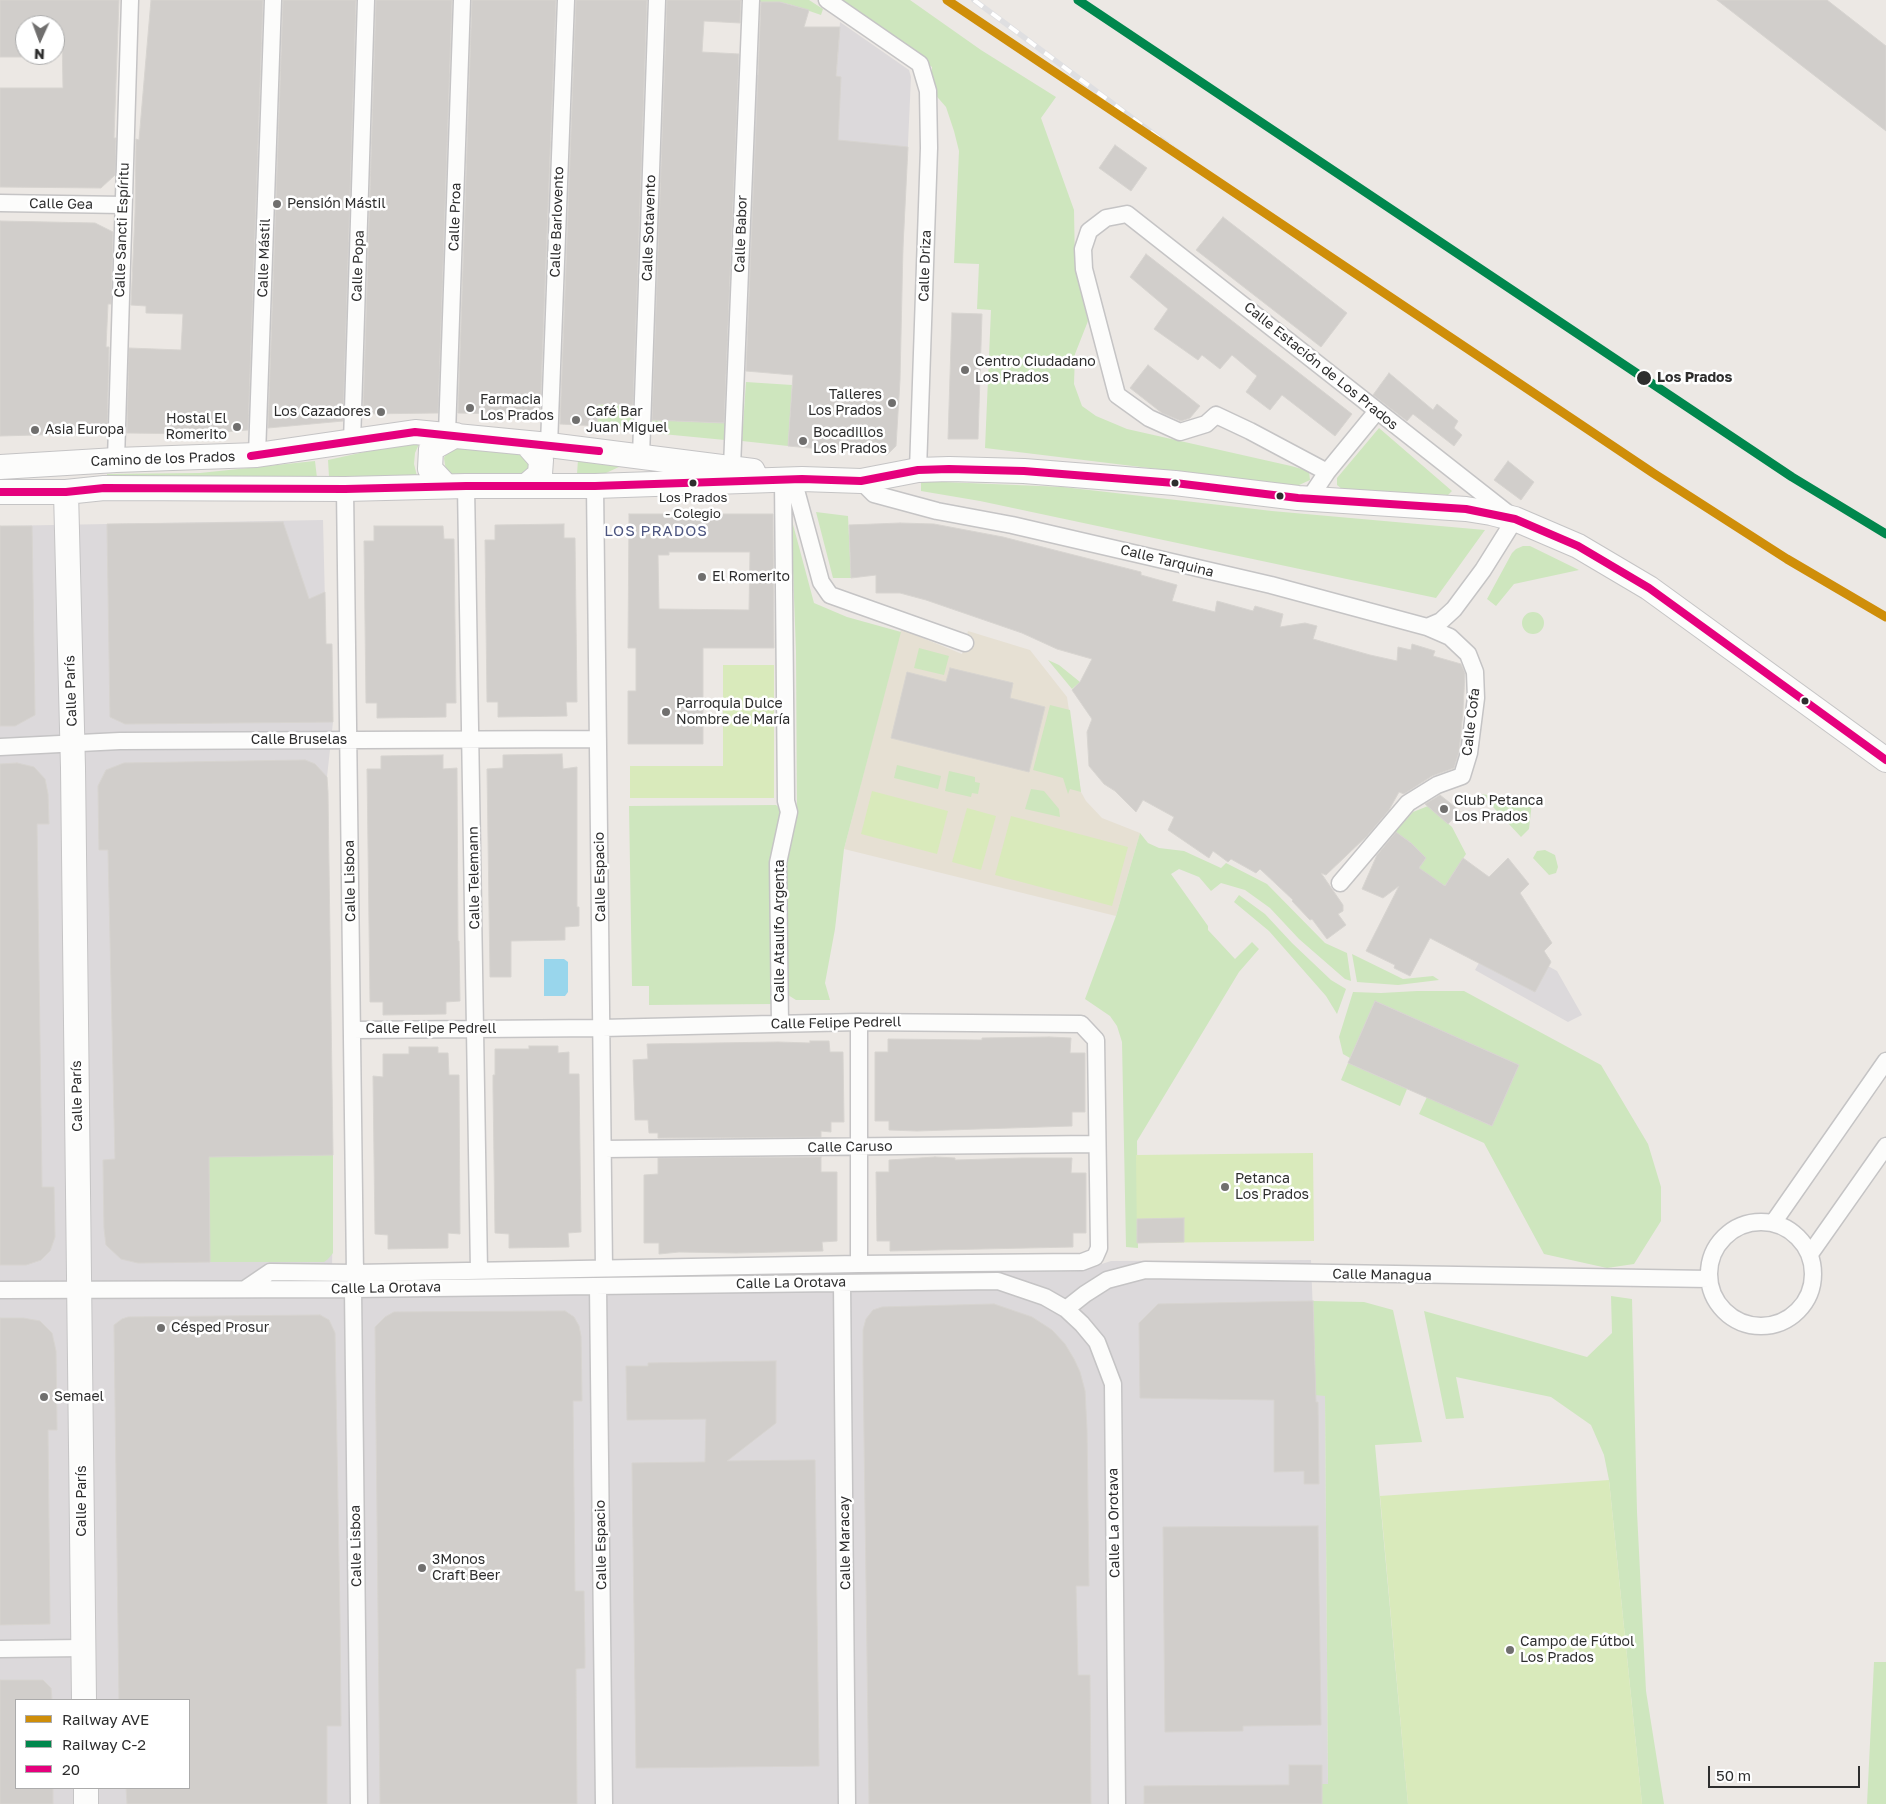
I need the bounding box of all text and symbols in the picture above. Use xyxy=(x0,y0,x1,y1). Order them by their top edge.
north arrow xyxy=(15,15,65,65)
text: N xyxy=(34,46,45,63)
street label: Calle Sancti Espíritu xyxy=(111,162,133,298)
street label: Calle Barlovento xyxy=(547,166,567,278)
street label: Calle Sotavento xyxy=(639,174,659,282)
street label: Calle Proa xyxy=(445,182,465,252)
street label: Calle Gea xyxy=(29,195,93,213)
street label: Calle Babor xyxy=(731,195,751,273)
place label: Pensión Mástil xyxy=(287,196,386,212)
marker: Pensión Mástil xyxy=(271,198,283,210)
street label: Calle Mástil xyxy=(254,218,274,298)
street label: Calle Popa xyxy=(348,230,368,302)
street label: Calle Driza xyxy=(915,230,935,302)
street label: Calle Estación de Los Prados xyxy=(1241,299,1401,433)
place label: Centro Ciudadano Los Prados xyxy=(975,354,1096,387)
marker: Centro Ciudadano Los Prados xyxy=(959,364,971,376)
marker: Los Prados xyxy=(1635,369,1653,387)
place label: Los Prados xyxy=(1657,370,1732,386)
place label: Talleres Los Prados xyxy=(808,387,882,420)
place label: Farmacia Los Prados xyxy=(480,392,554,424)
marker: Talleres Los Prados xyxy=(886,397,898,409)
marker: Farmacia Los Prados xyxy=(464,402,476,414)
place label: Los Cazadores xyxy=(273,404,371,420)
place label: Café Bar Juan Miguel xyxy=(586,404,668,437)
marker: Los Cazadores xyxy=(375,406,387,418)
place label: Hostal El Romerito xyxy=(165,411,227,444)
marker: Café Bar Juan Miguel xyxy=(570,414,582,426)
marker: Hostal El Romerito xyxy=(231,421,243,433)
place label: Asia Europa xyxy=(45,422,124,438)
marker: Asia Europa xyxy=(29,424,41,436)
place label: Bocadillos Los Prados xyxy=(813,425,887,458)
marker: Bocadillos Los Prados xyxy=(797,435,809,447)
street label: Camino de los Prados xyxy=(90,448,236,470)
marker: Los Prados - Colegio xyxy=(688,478,698,488)
unlabelled marker xyxy=(1170,478,1180,488)
place label: Los Prados - Colegio xyxy=(659,490,727,521)
unlabelled marker xyxy=(1275,491,1285,501)
district label: LOS PRADOS xyxy=(603,522,709,540)
street label: Calle Tarquina xyxy=(1118,541,1216,581)
place label: El Romerito xyxy=(712,569,790,585)
marker: El Romerito xyxy=(696,571,708,583)
street label: Calle París xyxy=(61,655,81,727)
street label: Calle Cofa xyxy=(1458,687,1484,757)
place label: Parroquia Dulce Nombre de María xyxy=(676,696,790,729)
unlabelled marker xyxy=(1800,696,1810,706)
marker: Parroquia Dulce Nombre de María xyxy=(660,706,672,718)
street label: Calle Bruselas xyxy=(251,732,347,748)
place label: Club Petanca Los Prados xyxy=(1454,793,1543,826)
marker: Club Petanca Los Prados xyxy=(1438,803,1450,815)
street label: Calle Telemann xyxy=(465,826,483,930)
street label: Calle Espacio xyxy=(591,832,609,922)
street label: Calle Lisboa xyxy=(341,840,359,922)
street label: Calle Ataulfo Argenta xyxy=(772,859,788,1003)
street label: Calle Felipe Pedrell xyxy=(770,1013,902,1033)
street label: Calle Felipe Pedrell xyxy=(366,1021,496,1037)
street label: Calle París xyxy=(68,1060,86,1132)
street label: Calle Caruso xyxy=(807,1138,893,1156)
place label: Petanca Los Prados xyxy=(1235,1171,1309,1204)
marker: Petanca Los Prados xyxy=(1219,1181,1231,1193)
street label: Calle Managua xyxy=(1332,1266,1432,1284)
street label: Calle La Orotava xyxy=(736,1274,846,1292)
street label: Calle La Orotava xyxy=(331,1279,441,1297)
place label: Césped Prosur xyxy=(171,1320,269,1336)
marker: Césped Prosur xyxy=(155,1322,167,1334)
place label: Semael xyxy=(54,1389,104,1405)
marker: Semael xyxy=(38,1391,50,1403)
street label: Calle París xyxy=(74,1465,90,1537)
street label: Calle La Orotava xyxy=(1105,1468,1123,1578)
street label: Calle Maracay xyxy=(836,1496,854,1590)
street label: Calle Espacio xyxy=(592,1500,610,1590)
street label: Calle Lisboa xyxy=(347,1505,365,1587)
place label: 3Monos Craft Beer xyxy=(432,1552,500,1584)
marker: 3Monos Craft Beer xyxy=(416,1562,428,1574)
place label: Campo de Fútbol Los Prados xyxy=(1520,1634,1634,1666)
marker: Campo de Fútbol Los Prados xyxy=(1504,1644,1516,1656)
legend xyxy=(15,1699,190,1789)
text: Railway AVE xyxy=(62,1710,149,1728)
text: Railway C-2 xyxy=(62,1735,146,1753)
scale bar xyxy=(1711,1756,1864,1788)
text: 20 xyxy=(62,1760,80,1778)
text: 50 m xyxy=(1716,1766,1751,1784)

